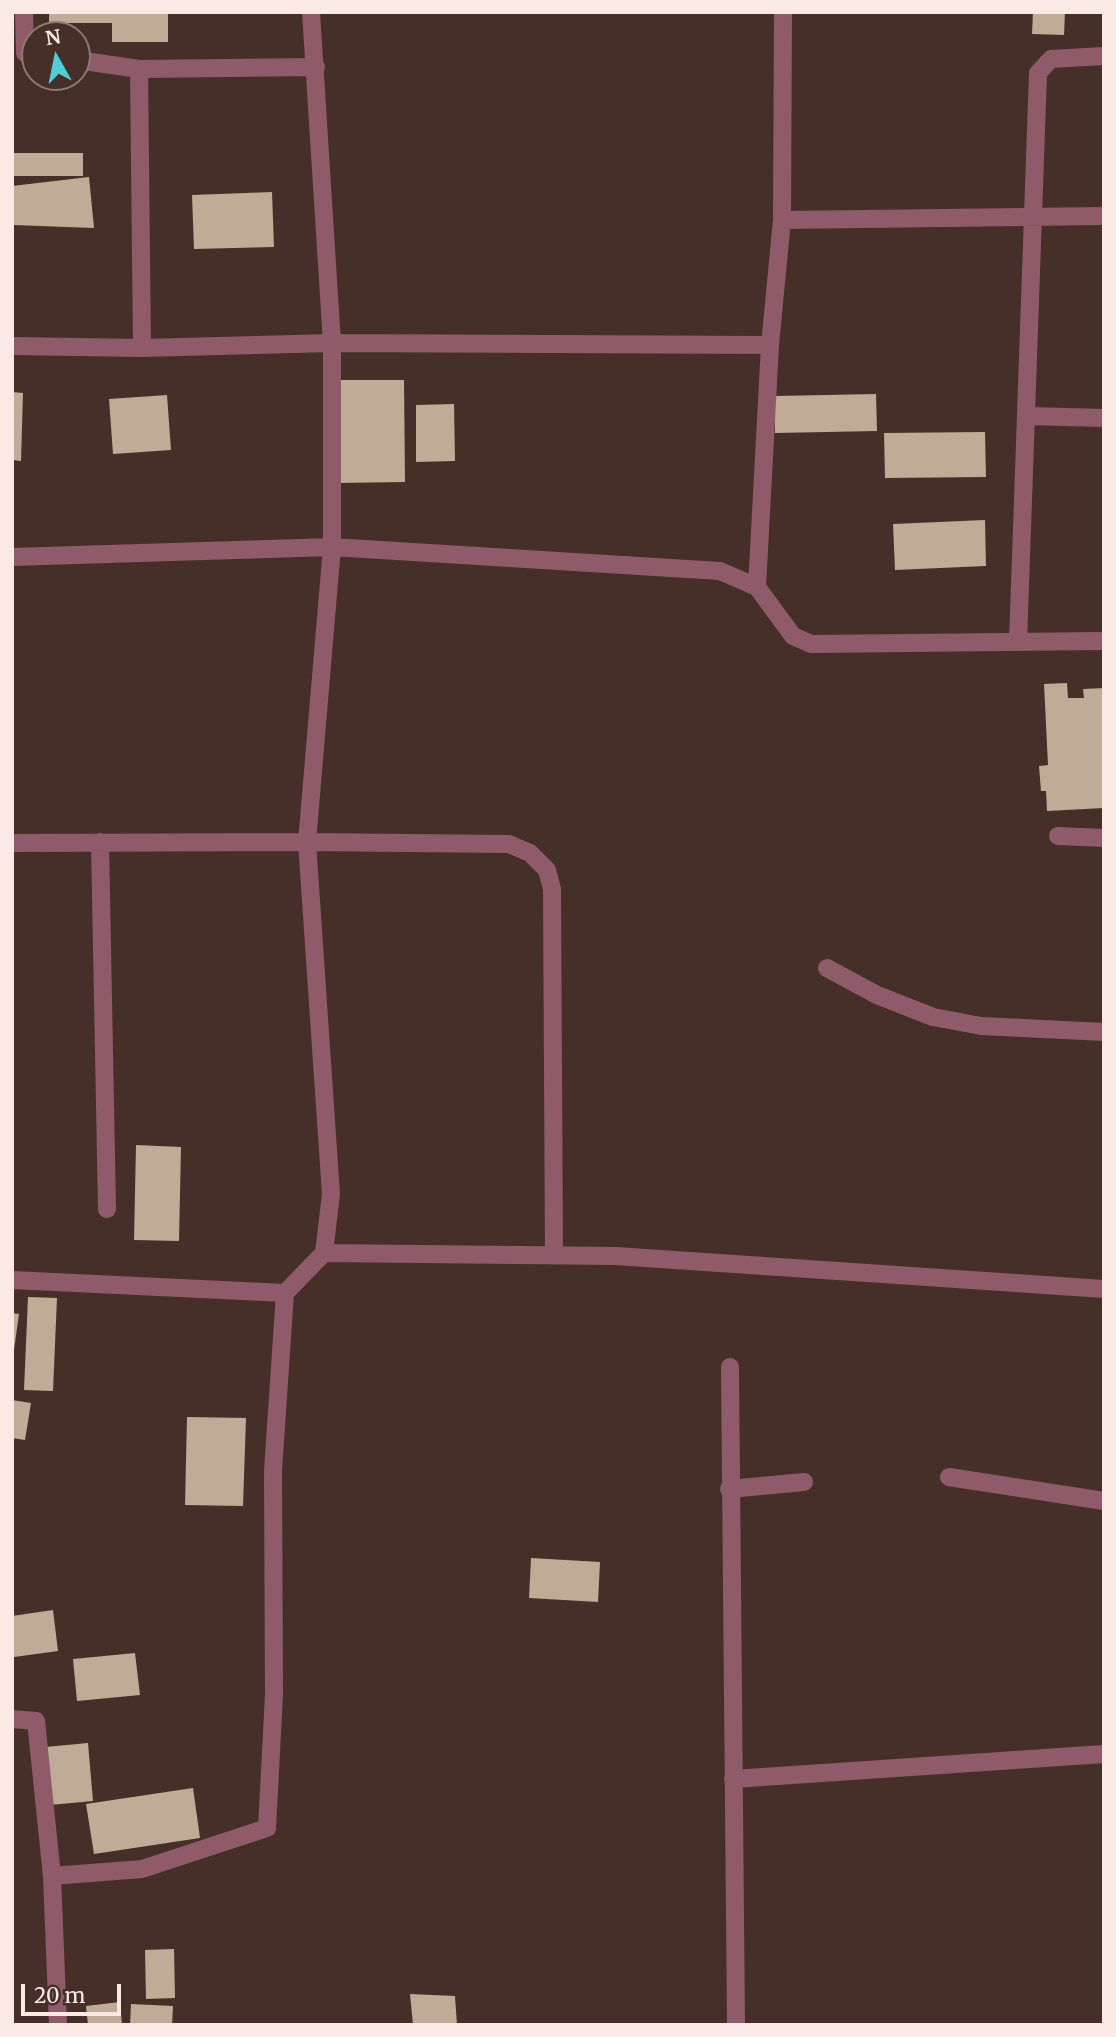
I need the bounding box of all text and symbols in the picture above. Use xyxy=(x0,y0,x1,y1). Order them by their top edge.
north arrow xyxy=(21,21,91,91)
text: N xyxy=(44,24,62,50)
scale bar xyxy=(24,1970,124,2014)
text: 20 m xyxy=(34,1982,85,2009)

